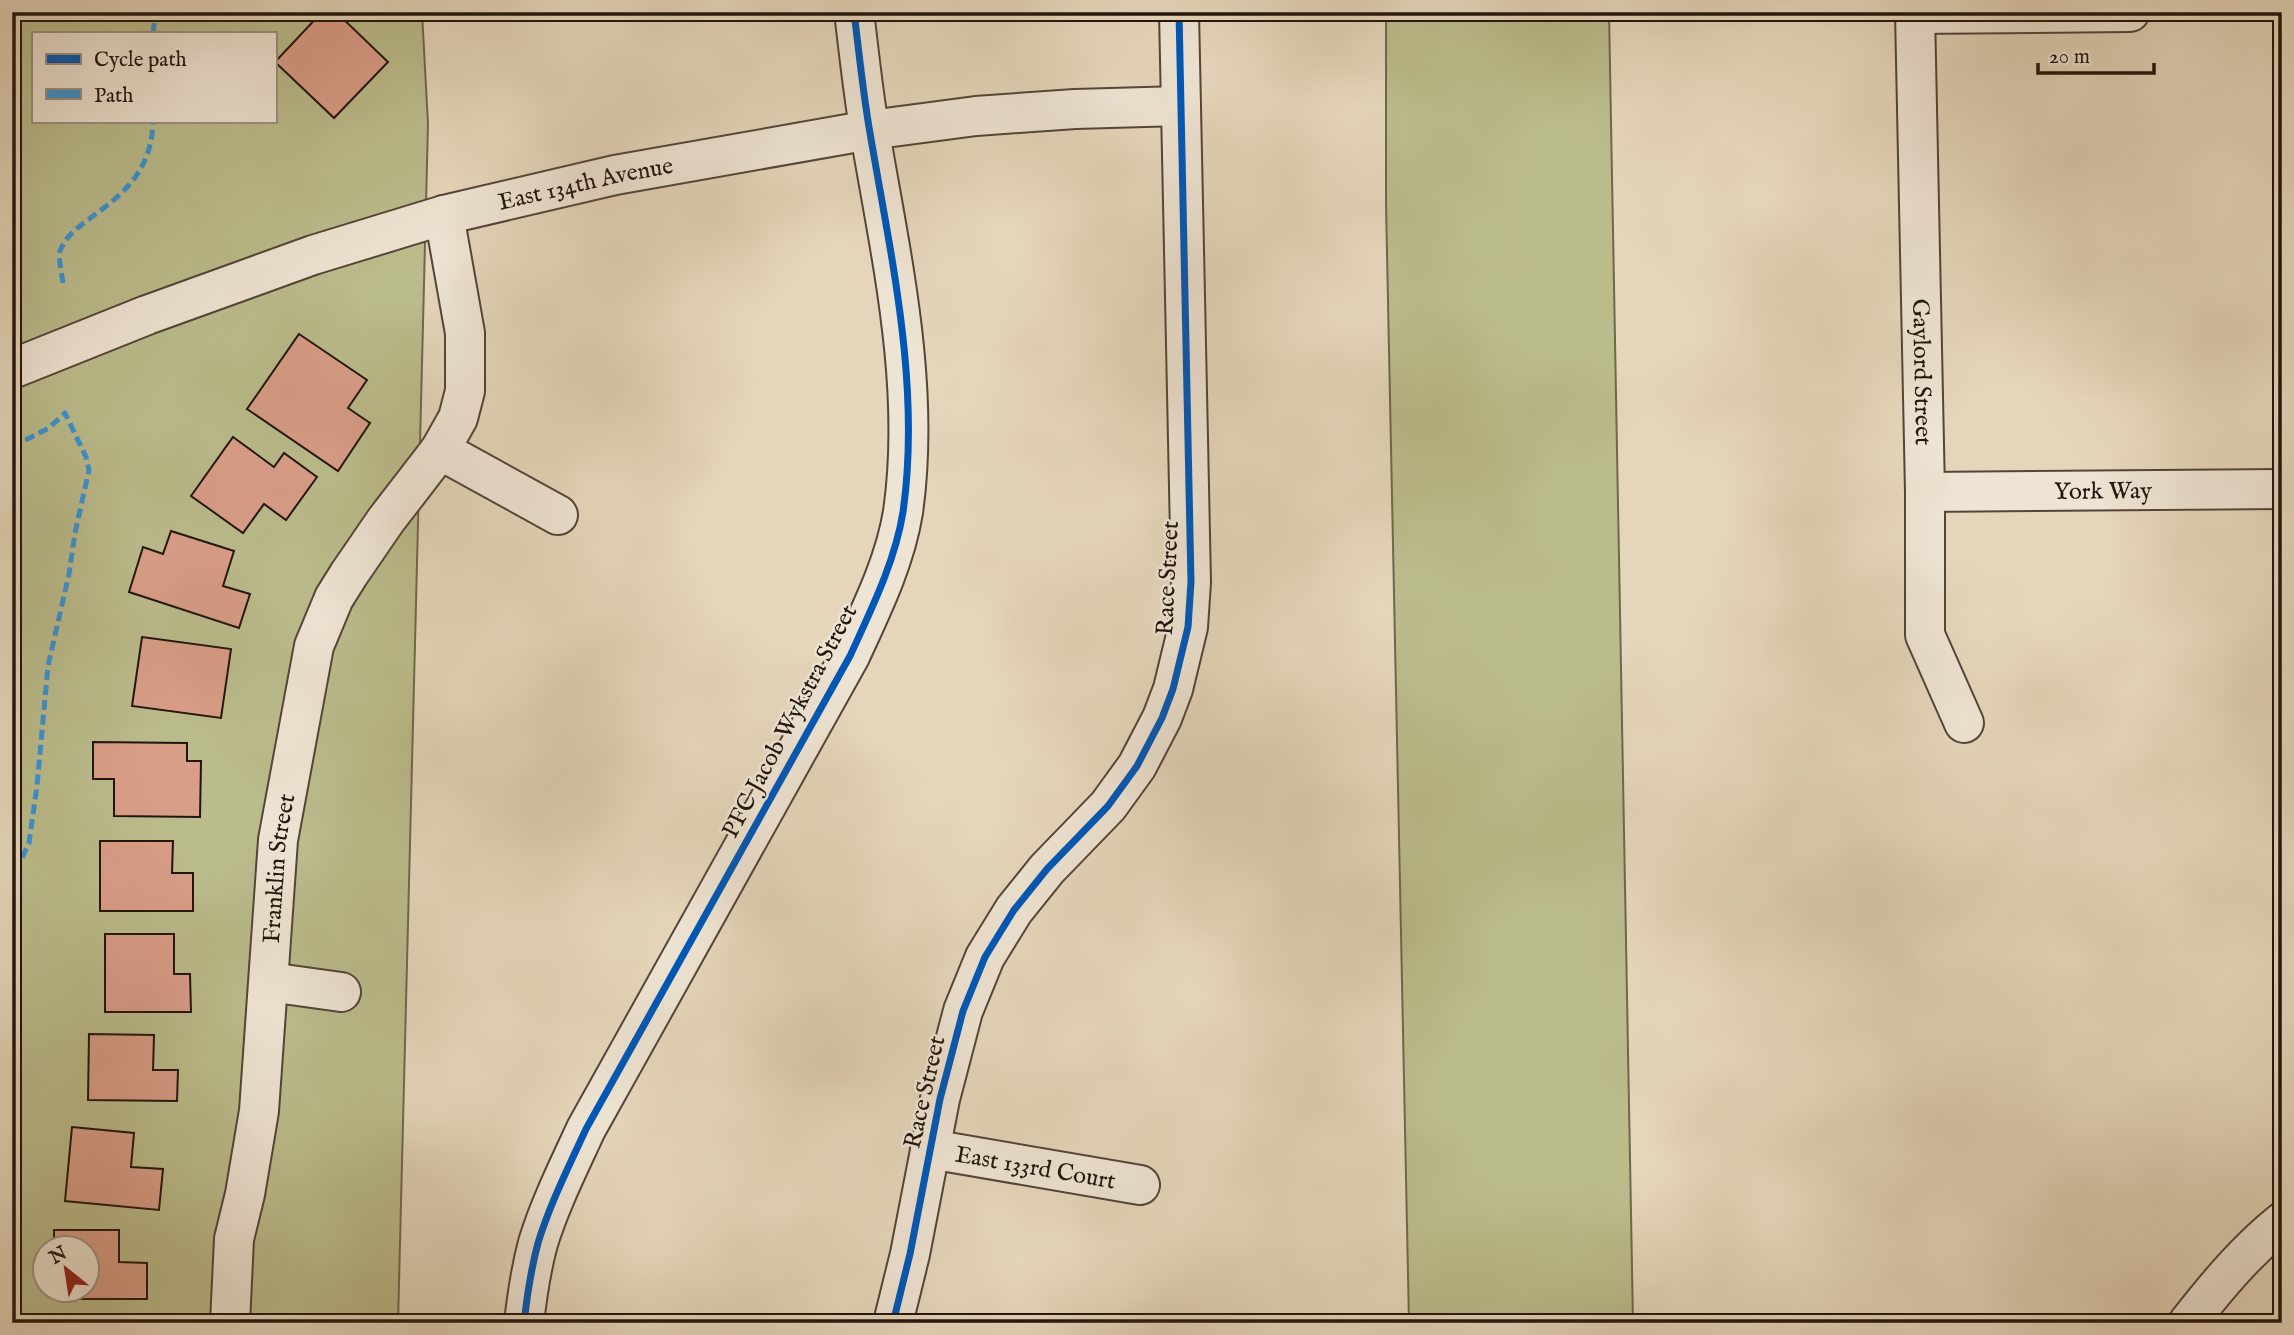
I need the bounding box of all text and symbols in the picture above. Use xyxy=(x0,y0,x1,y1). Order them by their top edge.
legend xyxy=(32,32,276,122)
scale bar xyxy=(2038,32,2154,76)
text: 20 m xyxy=(2049,44,2090,71)
text: Cycle path xyxy=(94,47,187,74)
text: Path xyxy=(94,83,133,110)
street label: East 134th Avenue xyxy=(495,151,676,219)
street label: Gaylord Street xyxy=(1904,298,1938,446)
street label: York Way xyxy=(2054,476,2152,508)
street label: Race Street xyxy=(1150,520,1187,636)
street label: PFC Jacob Wykstra Street xyxy=(716,600,865,844)
street label: Franklin Street xyxy=(257,791,303,944)
street label: Race Street xyxy=(897,1033,953,1152)
street label: East 133rd Court xyxy=(953,1140,1118,1198)
north arrow xyxy=(32,1234,102,1304)
text: N xyxy=(45,1241,72,1271)

